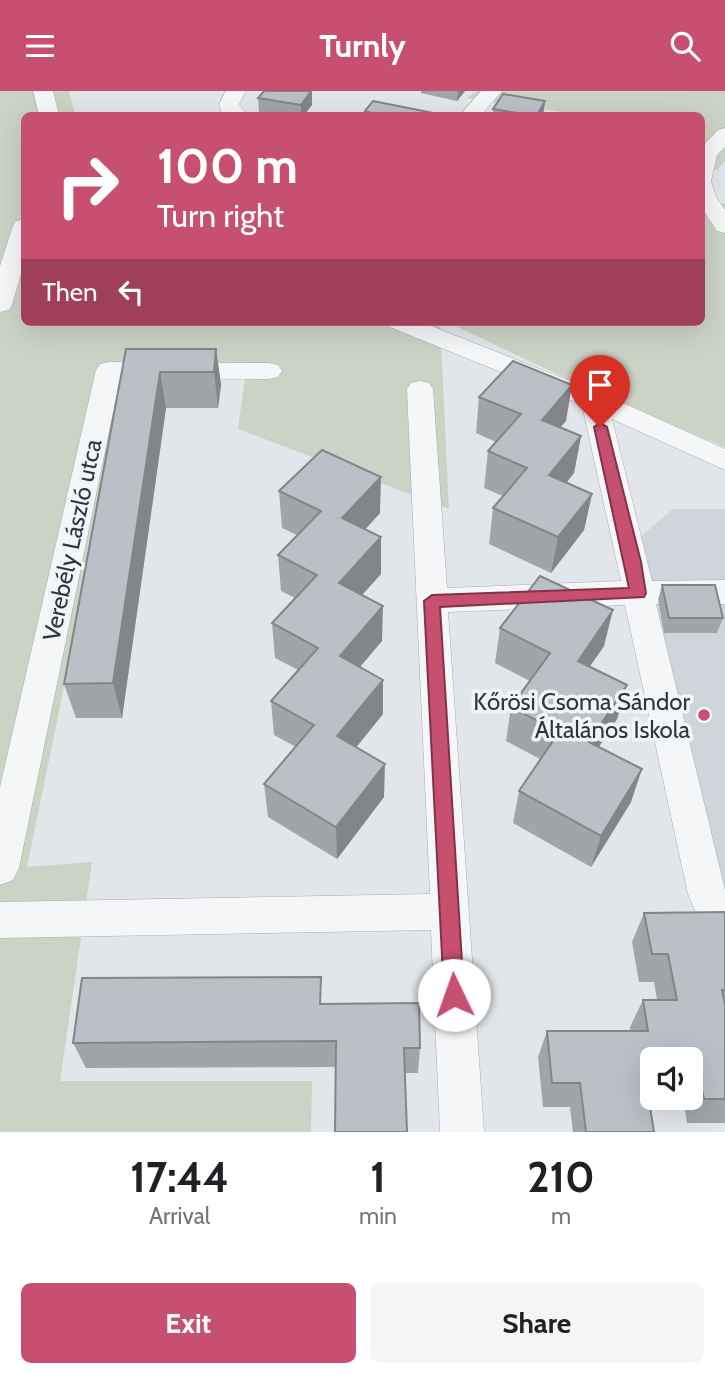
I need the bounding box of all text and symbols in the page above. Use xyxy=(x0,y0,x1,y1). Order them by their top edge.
text: Turnly xyxy=(319,26,406,65)
icon: menu xyxy=(21,27,59,65)
icon: search xyxy=(666,27,704,65)
text: 100 m xyxy=(157,136,298,195)
icon: right xyxy=(42,140,133,231)
text: Turn right xyxy=(157,196,284,235)
icon: left xyxy=(112,273,150,311)
text: Then xyxy=(42,276,98,308)
pin xyxy=(570,355,630,427)
icon: arrive xyxy=(581,366,619,404)
street label: Verebély László utca xyxy=(36,436,108,644)
place label: Kőrösi Csoma Sándor Általános Iskola xyxy=(473,687,690,744)
marker: Kőrösi Csoma Sándor Általános Iskola xyxy=(696,707,712,723)
position arrow xyxy=(417,958,491,1032)
map controls xyxy=(640,1047,703,1110)
button: sound xyxy=(640,1047,703,1110)
text: 17:44 xyxy=(130,1151,229,1203)
text: 1 xyxy=(370,1151,386,1203)
text: 210 xyxy=(527,1151,595,1203)
text: Arrival xyxy=(149,1202,210,1230)
text: min xyxy=(359,1202,397,1230)
text: m xyxy=(551,1202,571,1230)
button: Exit xyxy=(21,1283,356,1363)
button: Share xyxy=(370,1283,704,1363)

